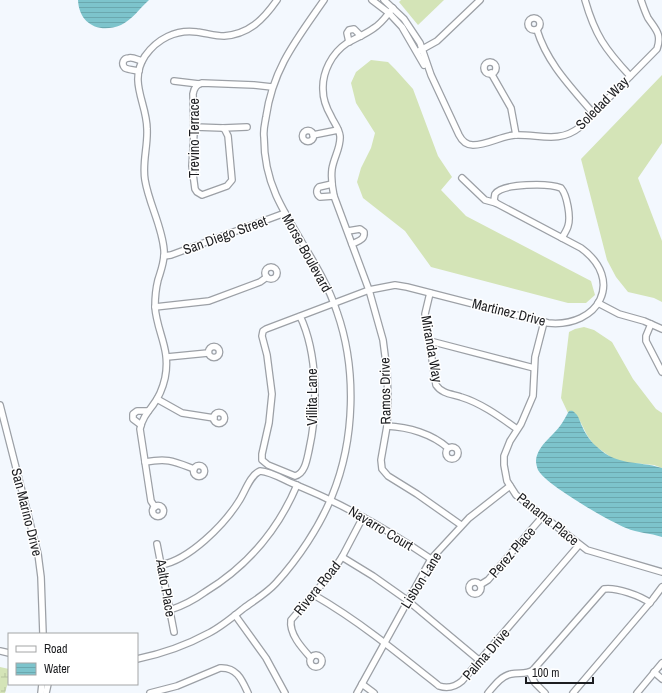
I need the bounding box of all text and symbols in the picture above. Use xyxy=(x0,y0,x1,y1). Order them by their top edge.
street label: Soledad Way xyxy=(572,72,633,133)
street label: Trevino Terrace xyxy=(185,98,203,178)
street label: San Diego Street xyxy=(181,211,269,259)
street label: Morse Boulevard xyxy=(278,211,336,295)
street label: Martinez Drive xyxy=(470,294,548,330)
street label: Miranda Way xyxy=(417,314,447,384)
street label: Ramos Drive xyxy=(375,357,395,425)
street label: Villita Lane xyxy=(303,368,321,426)
street label: San Marino Drive xyxy=(7,466,47,558)
street label: Panama Place xyxy=(513,489,583,549)
street label: Navarro Court xyxy=(345,502,417,554)
street label: Perez Place xyxy=(485,523,539,581)
street label: Lisbon Lane xyxy=(397,548,445,612)
street label: Aalto Place xyxy=(152,557,180,618)
street label: Rivera Road xyxy=(290,557,344,619)
street label: Palma Drive xyxy=(458,624,514,684)
legend xyxy=(8,633,138,685)
text: Road xyxy=(44,641,68,657)
scale bar xyxy=(526,659,593,685)
text: Water xyxy=(44,661,71,677)
text: 100 m xyxy=(532,665,559,681)

